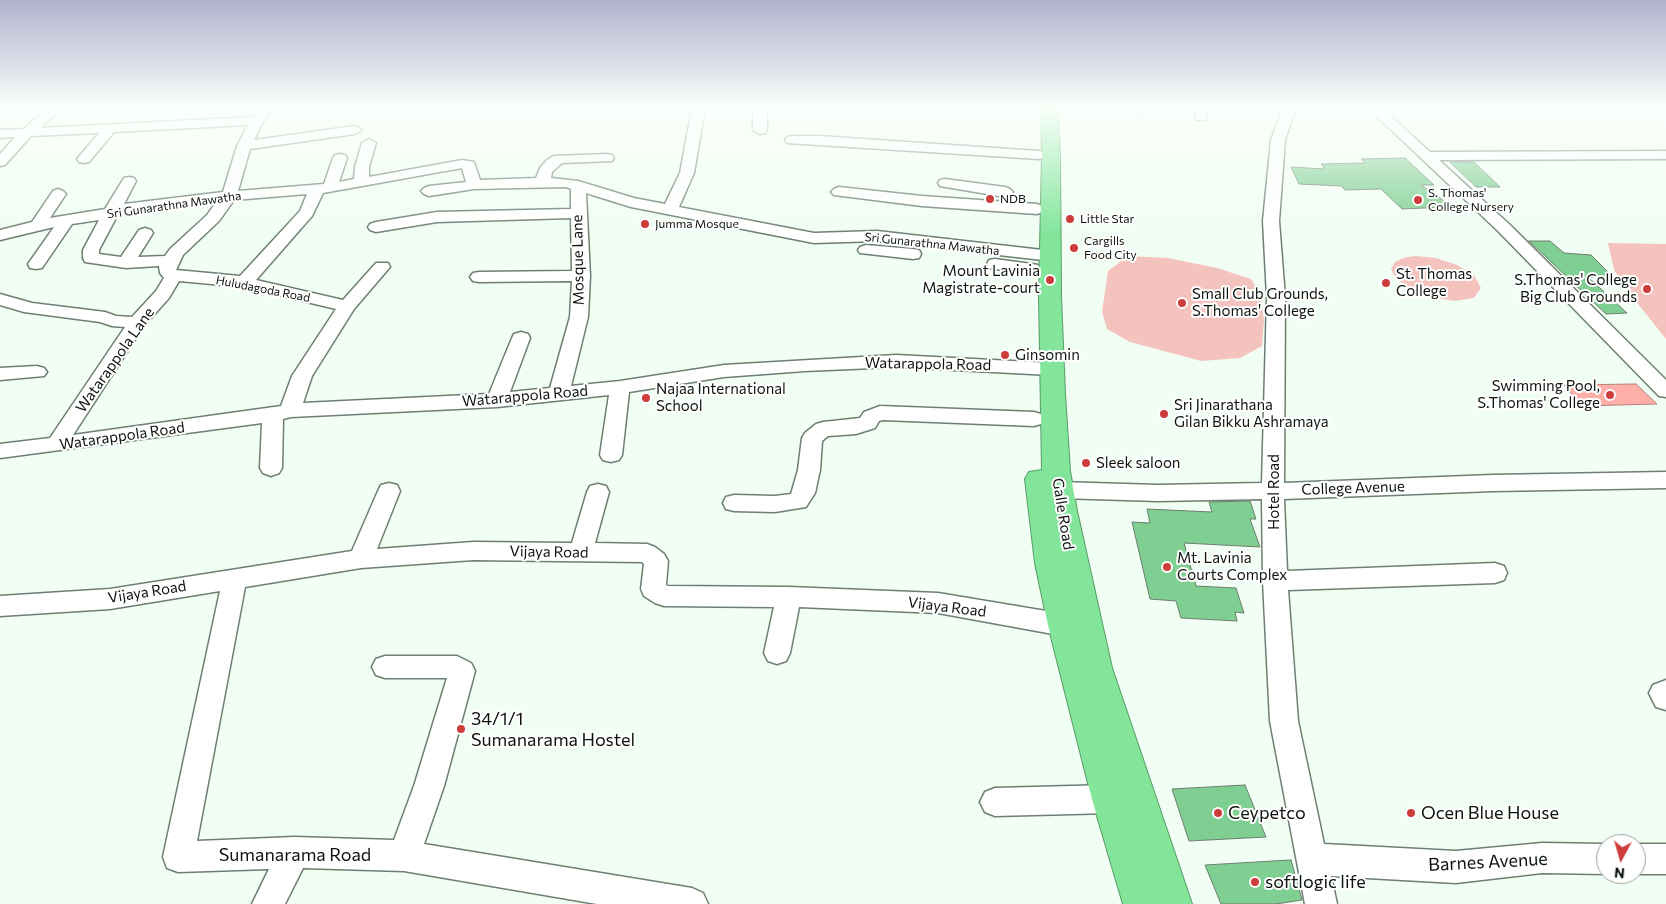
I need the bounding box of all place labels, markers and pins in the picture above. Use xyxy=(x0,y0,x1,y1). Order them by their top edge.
place label: S. Thomas' College Nursery xyxy=(1428,186,1514,214)
place label: NDB xyxy=(1000,192,1026,206)
marker: NDB xyxy=(984,193,996,205)
marker: S. Thomas' College Nursery xyxy=(1412,194,1424,206)
place label: Little Star xyxy=(1080,212,1134,226)
marker: Little Star xyxy=(1064,213,1076,225)
place label: Jumma Mosque xyxy=(655,217,739,231)
marker: Jumma Mosque xyxy=(639,218,651,230)
place label: Cargills Food City xyxy=(1084,234,1137,262)
marker: Cargills Food City xyxy=(1068,242,1080,254)
place label: Mount Lavinia Magistrate-court xyxy=(922,262,1040,297)
place label: St. Thomas College xyxy=(1396,265,1472,300)
place label: S.Thomas' College Big Club Grounds xyxy=(1514,271,1637,306)
marker: Mount Lavinia Magistrate-court xyxy=(1044,274,1056,286)
marker: St. Thomas College xyxy=(1380,277,1392,289)
marker: S.Thomas' College Big Club Grounds xyxy=(1641,283,1653,295)
place label: Small Club Grounds, S.Thomas' College xyxy=(1192,285,1328,320)
marker: Small Club Grounds, S.Thomas' College xyxy=(1176,297,1188,309)
place label: Ginsomin xyxy=(1015,346,1080,364)
marker: Ginsomin xyxy=(999,349,1011,361)
place label: Swimming Pool, S.Thomas' College xyxy=(1477,377,1600,412)
place label: Najaa International School xyxy=(656,380,786,415)
marker: Swimming Pool, S.Thomas' College xyxy=(1604,389,1616,401)
marker: Najaa International School xyxy=(640,392,652,404)
place label: Sri Jinarathana Gilan Bikku Ashramaya xyxy=(1174,396,1329,431)
marker: Sri Jinarathana Gilan Bikku Ashramaya xyxy=(1158,408,1170,420)
place label: Sleek saloon xyxy=(1096,454,1180,472)
marker: Sleek saloon xyxy=(1080,457,1092,469)
place label: Mt. Lavinia Courts Complex xyxy=(1177,549,1287,584)
marker: Mt. Lavinia Courts Complex xyxy=(1161,561,1173,573)
place label: 34/1/1 Sumanarama Hostel xyxy=(471,708,635,751)
marker: 34/1/1 Sumanarama Hostel xyxy=(455,723,467,735)
place label: Ceypetco xyxy=(1228,802,1306,824)
place label: Ocen Blue House xyxy=(1421,802,1559,824)
marker: Ceypetco xyxy=(1212,807,1224,819)
marker: Ocen Blue House xyxy=(1405,807,1417,819)
place label: softlogic life xyxy=(1265,871,1366,893)
marker: softlogic life xyxy=(1249,876,1261,888)

